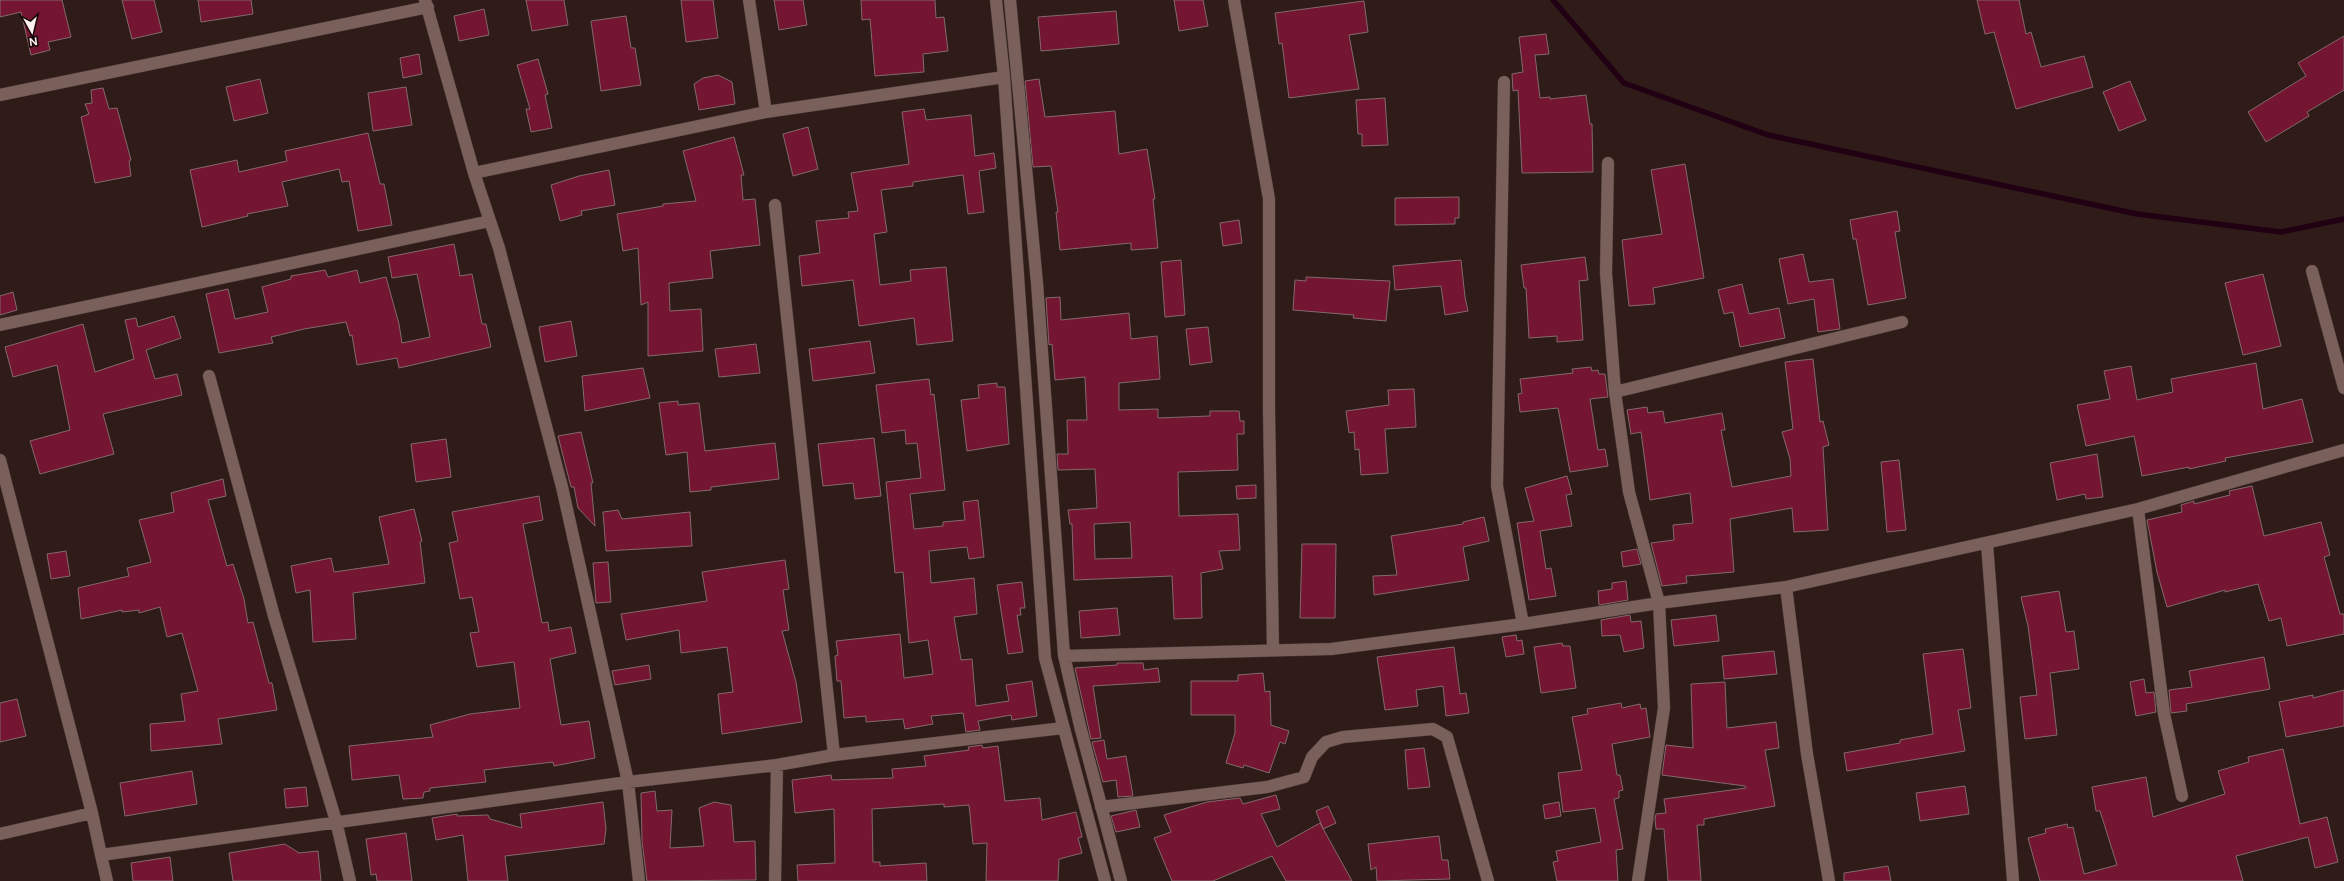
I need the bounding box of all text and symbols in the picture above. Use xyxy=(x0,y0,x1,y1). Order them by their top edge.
north arrow xyxy=(12,12,52,52)
text: N xyxy=(28,34,38,48)

